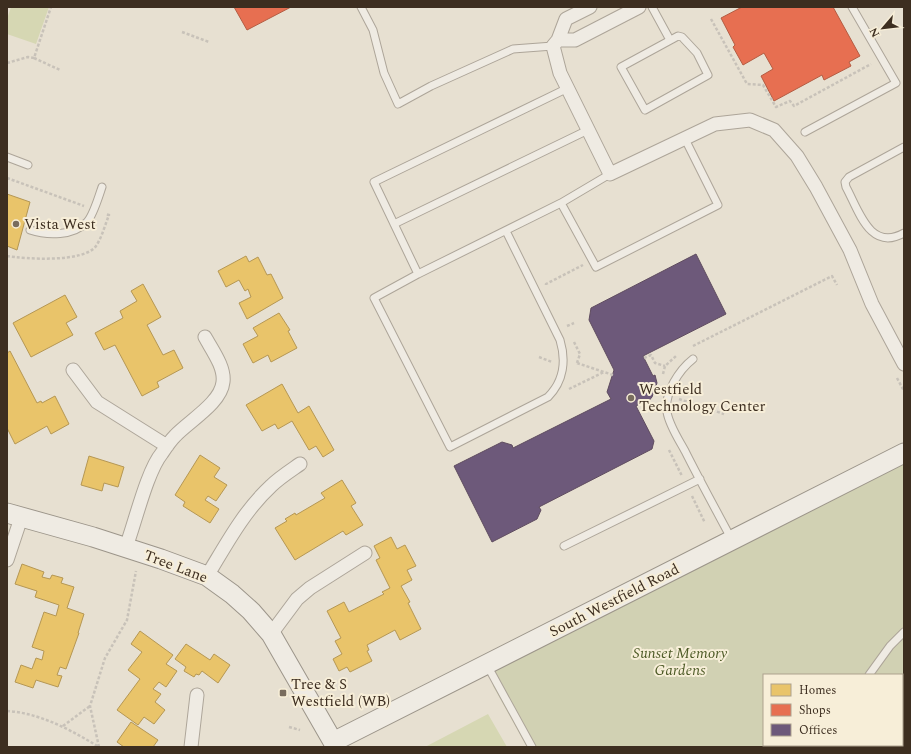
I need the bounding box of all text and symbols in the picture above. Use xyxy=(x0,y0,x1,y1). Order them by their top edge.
north arrow xyxy=(863,8,903,48)
text: N xyxy=(865,24,884,40)
place label: Vista West xyxy=(24,213,96,236)
marker: Vista West xyxy=(11,219,21,229)
place label: Westfield Technology Center xyxy=(639,378,765,418)
marker: Westfield Technology Center xyxy=(626,393,636,403)
street label: Tree Lane xyxy=(141,544,211,589)
street label: South Westfield Road xyxy=(545,558,683,643)
park label: Sunset Memory Gardens xyxy=(633,642,727,682)
place label: Tree & S Westfield (WB) xyxy=(291,673,390,713)
legend xyxy=(763,674,903,746)
text: Homes xyxy=(799,681,837,700)
marker: Tree & S Westfield (WB) xyxy=(278,688,288,698)
text: Shops xyxy=(799,701,831,720)
text: Offices xyxy=(799,721,838,740)

